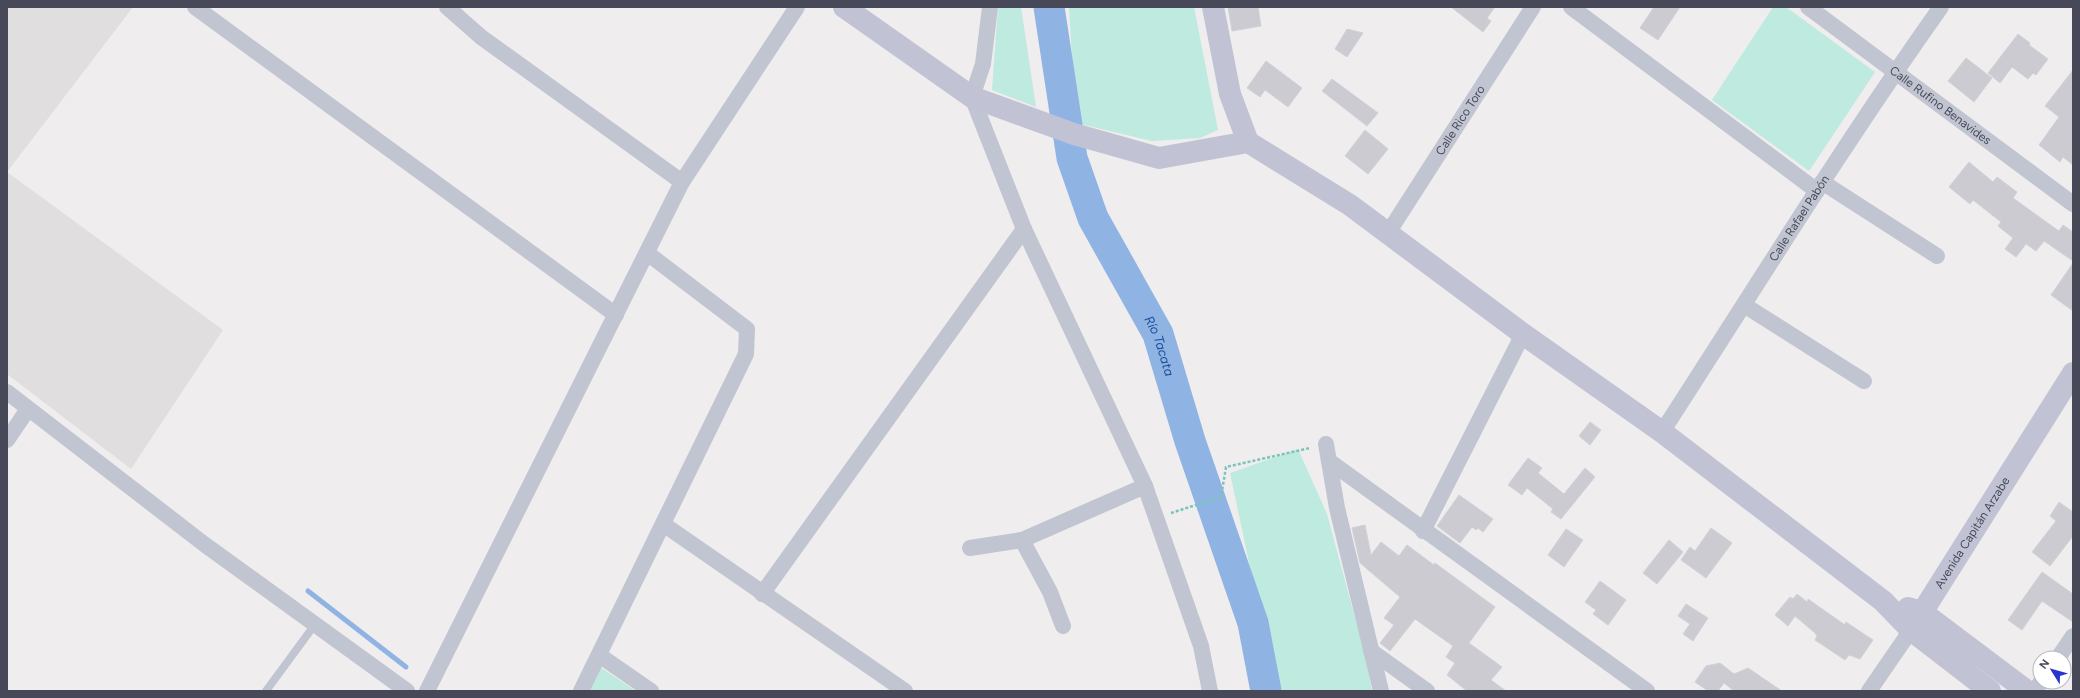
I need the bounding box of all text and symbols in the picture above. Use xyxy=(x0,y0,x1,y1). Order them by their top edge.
street label: Calle Rufino Benavides xyxy=(1887,63,1994,148)
street label: Calle Rico Toro xyxy=(1433,83,1488,158)
street label: Calle Rafael Pabón xyxy=(1766,172,1832,264)
water label: Río Tacata xyxy=(1142,313,1178,378)
street label: Avenida Capitán Arzabe xyxy=(1932,474,2013,591)
north arrow xyxy=(2032,650,2072,690)
text: N xyxy=(2037,657,2052,672)

